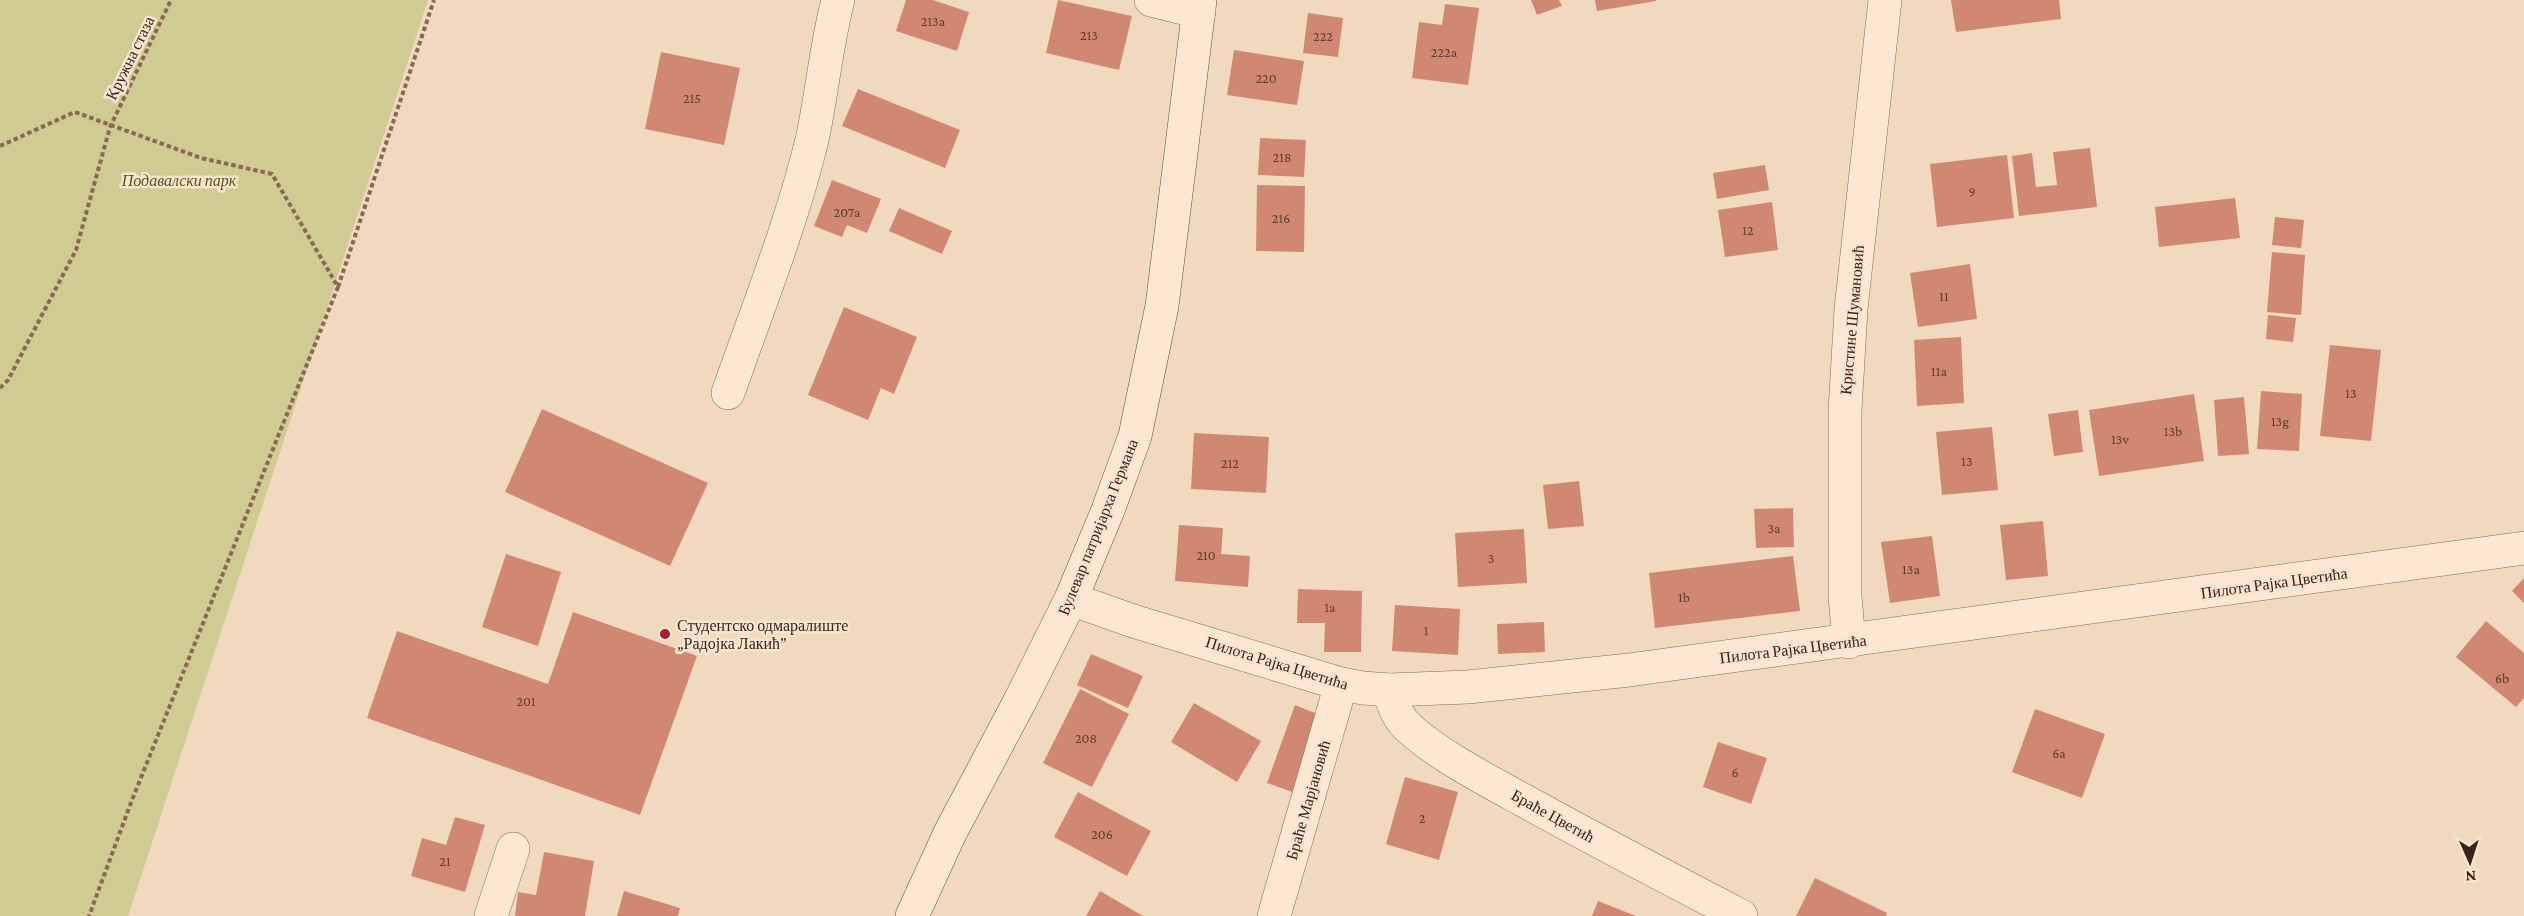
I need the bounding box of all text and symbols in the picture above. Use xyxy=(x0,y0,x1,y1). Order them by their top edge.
street label: Кружна стаза xyxy=(102,13,158,103)
house number: 213a xyxy=(921,13,946,29)
house number: 213 xyxy=(1080,27,1098,43)
house number: 222 xyxy=(1313,28,1333,44)
house number: 222a xyxy=(1431,44,1458,60)
house number: 220 xyxy=(1255,70,1277,86)
house number: 215 xyxy=(683,90,701,106)
house number: 218 xyxy=(1273,149,1291,165)
park label: Подавалски парк xyxy=(121,172,237,190)
house number: 9 xyxy=(1968,183,1976,199)
house number: 207a xyxy=(834,204,861,220)
house number: 216 xyxy=(1272,210,1290,226)
house number: 12 xyxy=(1742,222,1754,238)
street label: Кристине Шумановић xyxy=(1837,244,1868,396)
house number: 11 xyxy=(1939,288,1949,304)
house number: 11a xyxy=(1931,363,1947,379)
house number: 13 xyxy=(2345,385,2357,401)
house number: 13g xyxy=(2271,413,2289,429)
house number: 13b xyxy=(2164,423,2182,439)
house number: 13v xyxy=(2111,431,2129,447)
street label: Булевар патријарха Германа xyxy=(1055,436,1142,618)
house number: 13 xyxy=(1961,453,1973,469)
house number: 212 xyxy=(1221,455,1239,471)
house number: 3a xyxy=(1767,520,1781,536)
house number: 210 xyxy=(1196,547,1216,563)
house number: 3 xyxy=(1488,550,1494,566)
house number: 13a xyxy=(1902,561,1920,577)
street label: Пилота Рајка Цветића xyxy=(2200,564,2349,603)
house number: 1b xyxy=(1678,589,1690,605)
house number: 1a xyxy=(1324,599,1336,615)
place label: Студентско одмаралиште „Радојка Лакић” xyxy=(677,617,848,653)
house number: 1 xyxy=(1424,622,1429,638)
marker: Студентско одмаралиште „Радојка Лакић” xyxy=(658,627,672,641)
street label: Пилота Рајка Цветића xyxy=(1719,632,1868,667)
street label: Пилота Рајка Цветића xyxy=(1203,633,1350,694)
house number: 6b xyxy=(2495,670,2509,686)
house number: 201 xyxy=(516,693,536,709)
house number: 208 xyxy=(1075,730,1097,746)
street label: Браће Марјановић xyxy=(1283,738,1334,862)
house number: 6a xyxy=(2052,745,2066,761)
house number: 6 xyxy=(1731,764,1739,780)
street label: Браће Цветић xyxy=(1508,786,1597,847)
house number: 2 xyxy=(1419,810,1426,826)
house number: 206 xyxy=(1091,826,1113,842)
north arrow xyxy=(2440,832,2500,892)
house number: 21 xyxy=(439,853,451,869)
text: N xyxy=(2465,868,2477,885)

